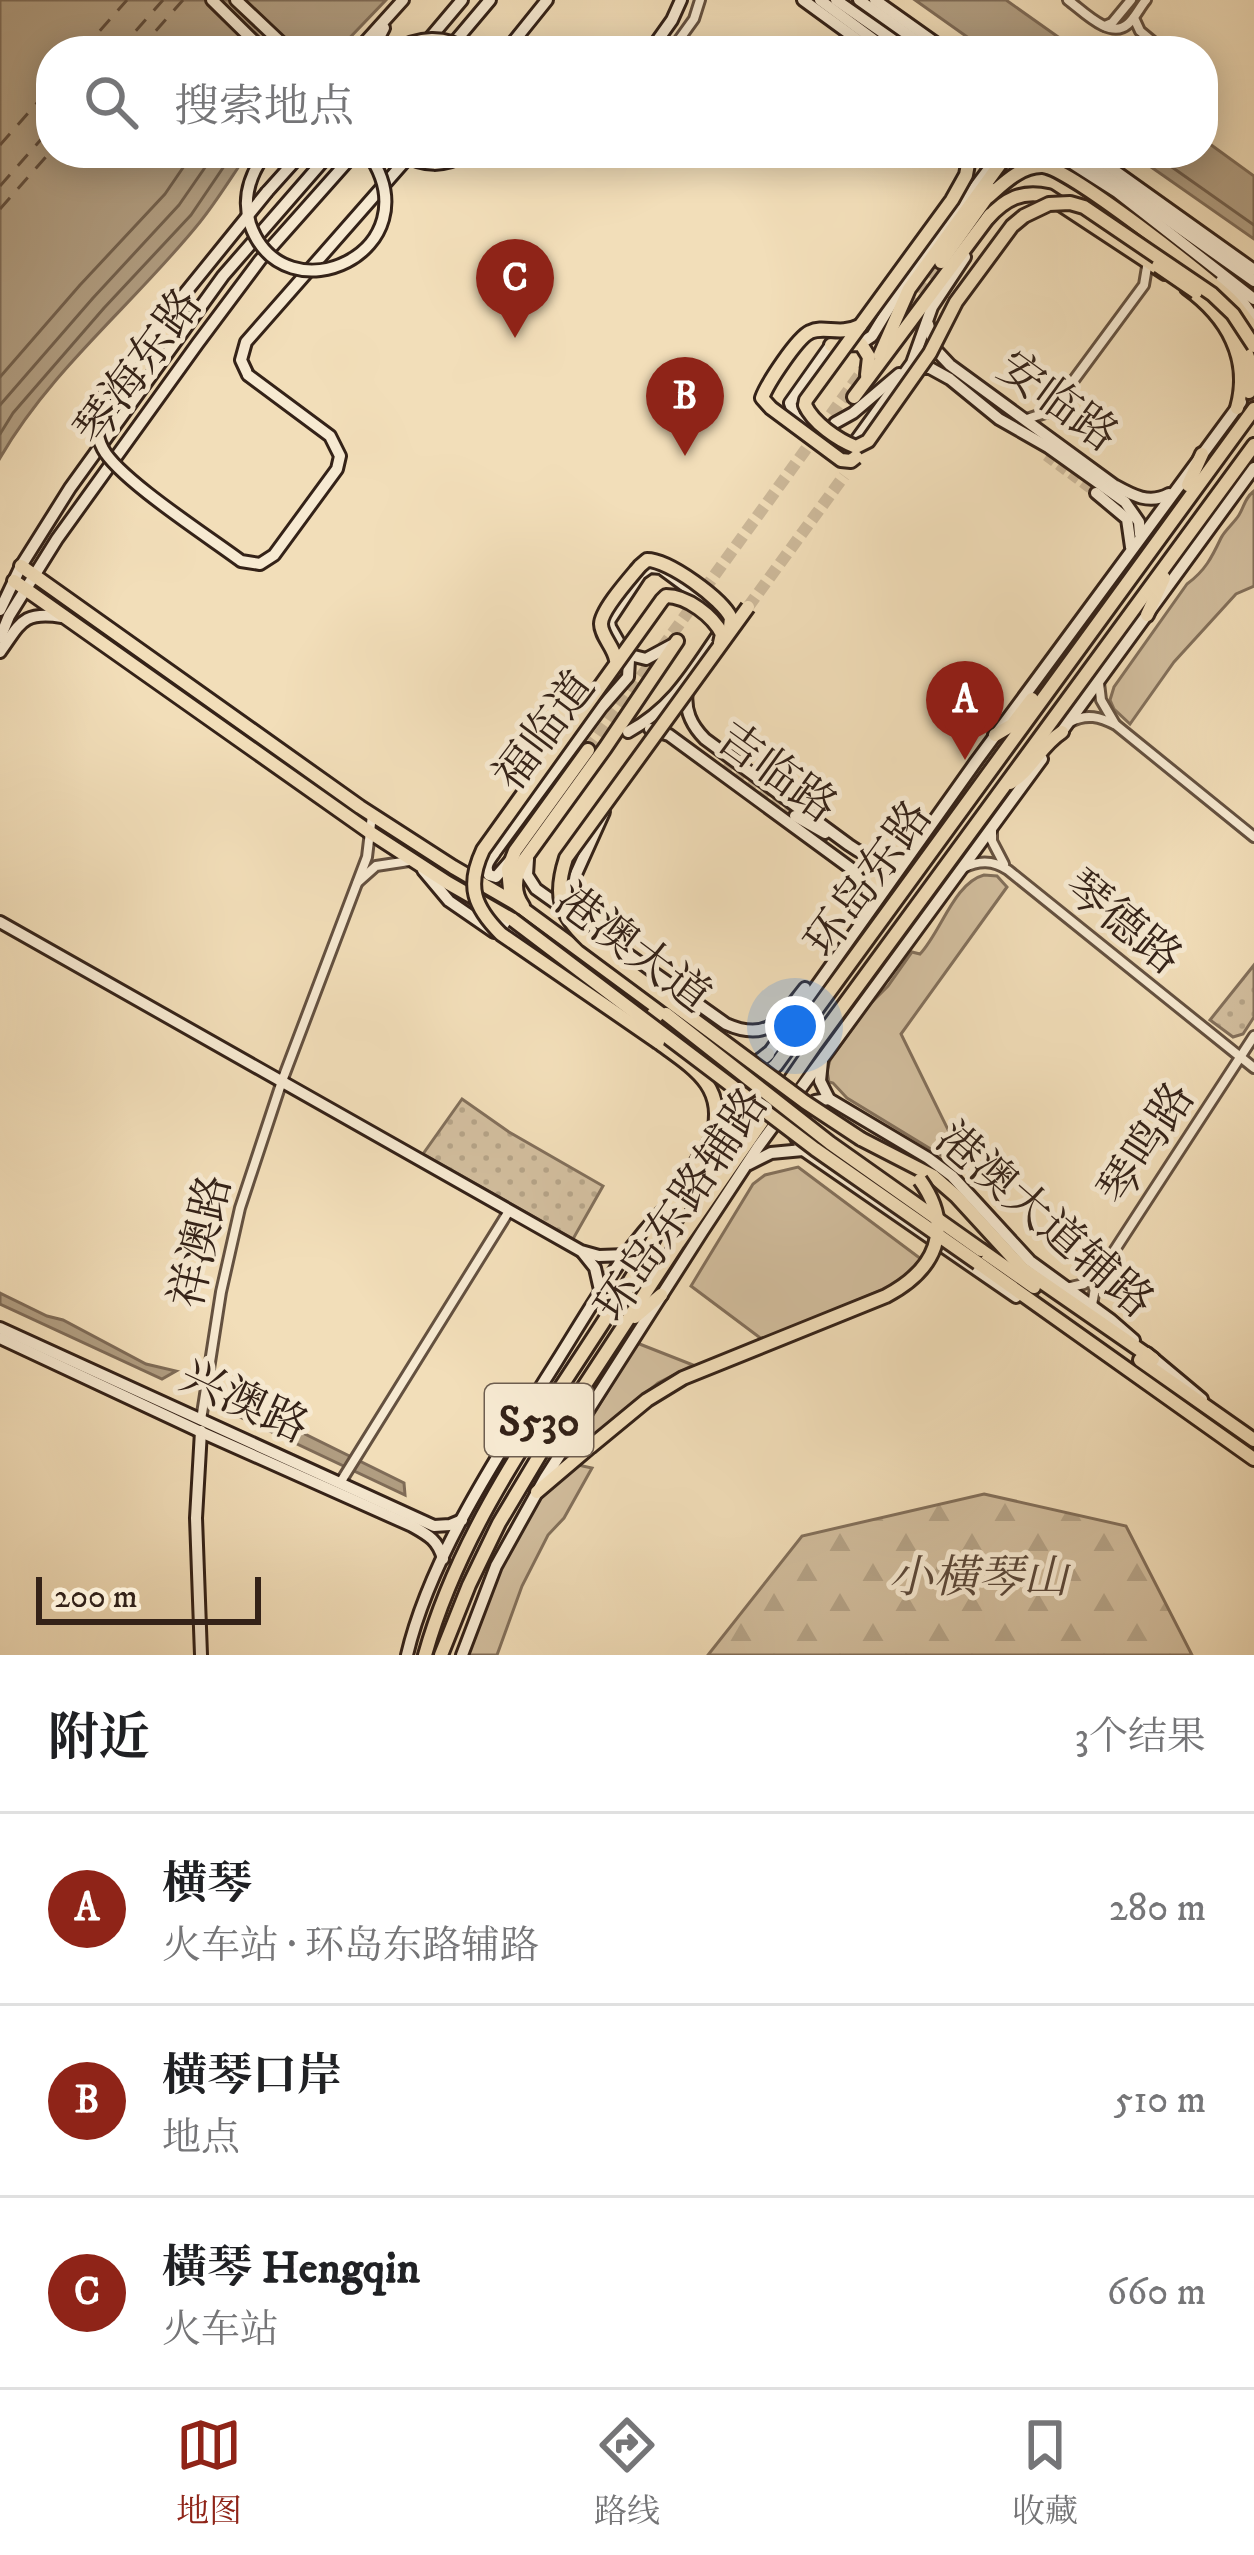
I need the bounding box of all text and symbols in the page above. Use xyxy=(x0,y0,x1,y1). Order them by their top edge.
search box xyxy=(36,36,1218,168)
icon: search xyxy=(78,69,144,135)
text: 搜索地点 xyxy=(174,80,354,136)
pin: C xyxy=(476,239,554,338)
street label: 琴海东路 xyxy=(64,278,215,457)
street label: 安临路 xyxy=(986,340,1128,465)
pin: B xyxy=(646,357,724,456)
street label: 福临道 xyxy=(482,661,608,803)
pin: A xyxy=(926,661,1004,760)
street label: 吉临路 xyxy=(705,711,847,836)
street label: 环岛东路 xyxy=(794,790,945,969)
street label: 琴德路 xyxy=(1052,859,1192,988)
street label: 港澳大道 xyxy=(543,873,721,1026)
your location xyxy=(765,996,825,1056)
street label: 琴鸣路 xyxy=(1087,1073,1208,1217)
street label: 环岛东路辅路 xyxy=(584,1078,781,1333)
street label: 港澳大道辅路 xyxy=(924,1112,1164,1331)
street label: 祥澳路 xyxy=(159,1170,244,1314)
street label: 兴澳路 xyxy=(171,1349,317,1457)
road number: S530 xyxy=(485,1384,593,1456)
park label: 小橫琴山 xyxy=(888,1551,1072,1607)
scale bar xyxy=(36,1571,261,1624)
text: 200 m xyxy=(54,1577,138,1618)
text: 附近 xyxy=(48,1707,150,1771)
text: 3个结果 xyxy=(1074,1713,1206,1762)
text: 横琴 xyxy=(162,1857,252,1913)
text: A xyxy=(75,1884,99,1933)
text: 280 m xyxy=(1109,1884,1206,1933)
text: 火车站 · 环岛东路辅路 xyxy=(162,1922,539,1971)
text: 横琴口岸 xyxy=(162,2049,342,2105)
text: B xyxy=(75,2076,99,2125)
text: 510 m xyxy=(1114,2076,1206,2125)
text: 地点 xyxy=(162,2114,240,2163)
text: 橫琴 Hengqin xyxy=(162,2241,420,2297)
text: C xyxy=(74,2268,100,2317)
text: 660 m xyxy=(1107,2268,1206,2317)
text: 火车站 xyxy=(162,2306,279,2355)
tab: 地图 xyxy=(176,2412,242,2533)
tab: 路线 xyxy=(594,2412,660,2533)
tab: 收藏 xyxy=(1012,2412,1078,2533)

